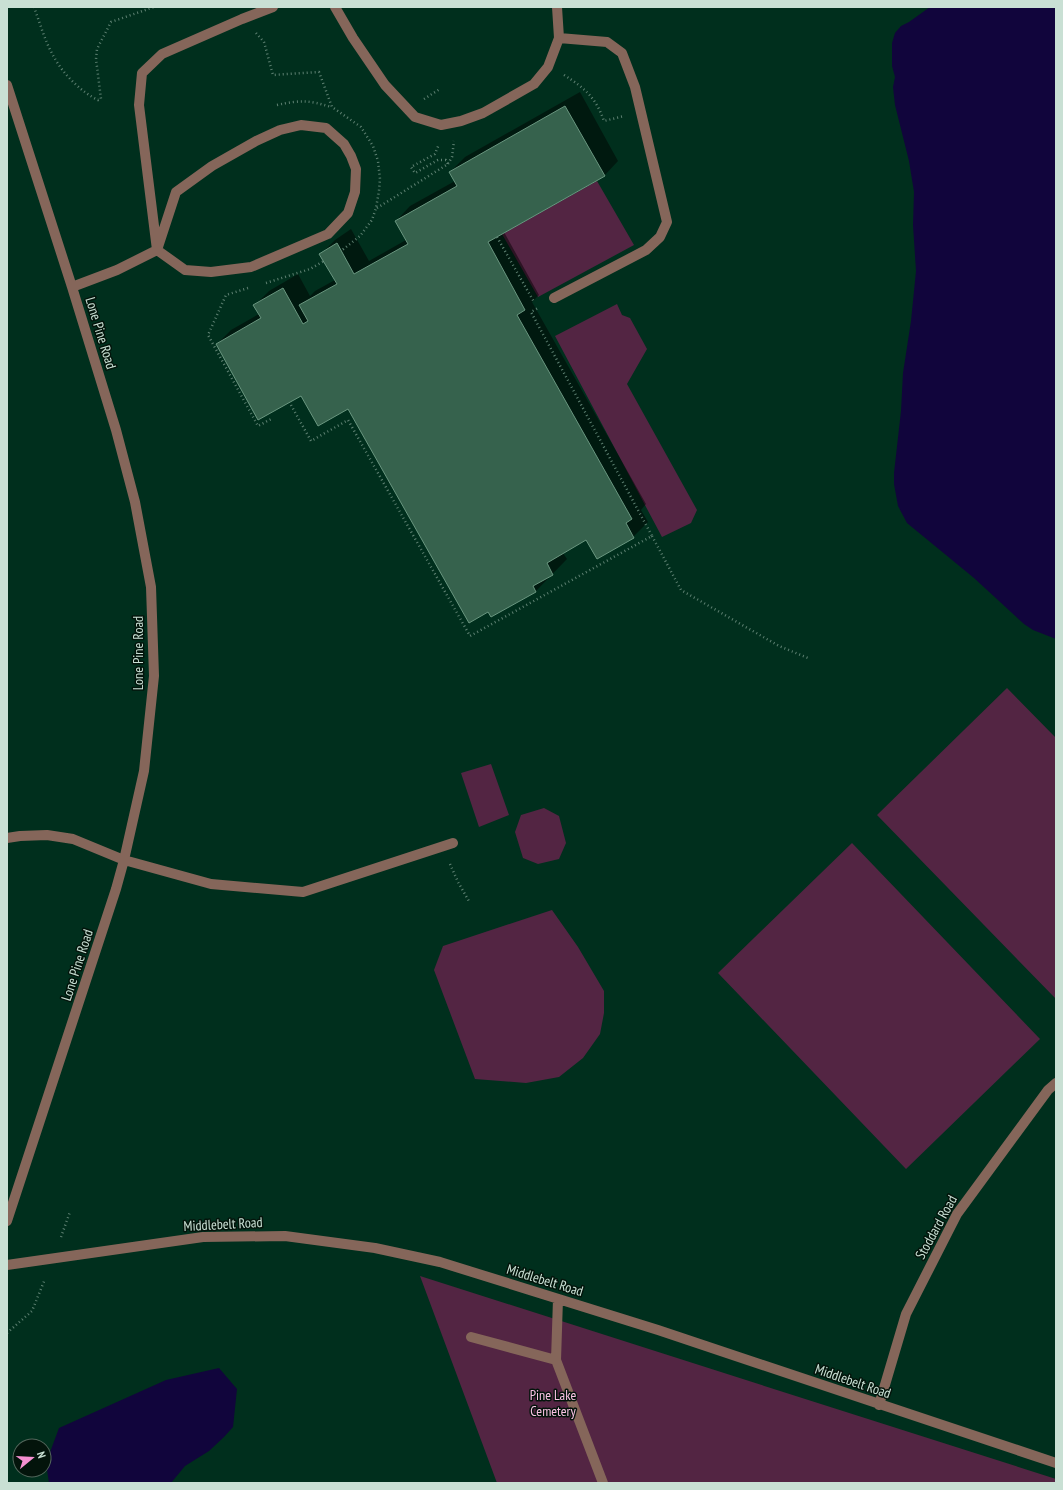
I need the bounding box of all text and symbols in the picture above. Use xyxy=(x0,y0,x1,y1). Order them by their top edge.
street label: Lone Pine Road xyxy=(82,295,120,371)
street label: Lone Pine Road xyxy=(129,616,147,690)
street label: Lone Pine Road xyxy=(57,927,97,1003)
street label: Stoddard Road xyxy=(911,1192,961,1262)
street label: Middlebelt Road xyxy=(183,1213,263,1235)
street label: Middlebelt Road xyxy=(505,1260,585,1300)
street label: Middlebelt Road xyxy=(813,1360,893,1402)
park label: Pine Lake Cemetery xyxy=(530,1386,576,1420)
north arrow xyxy=(12,1438,52,1478)
text: N xyxy=(34,1450,49,1460)

